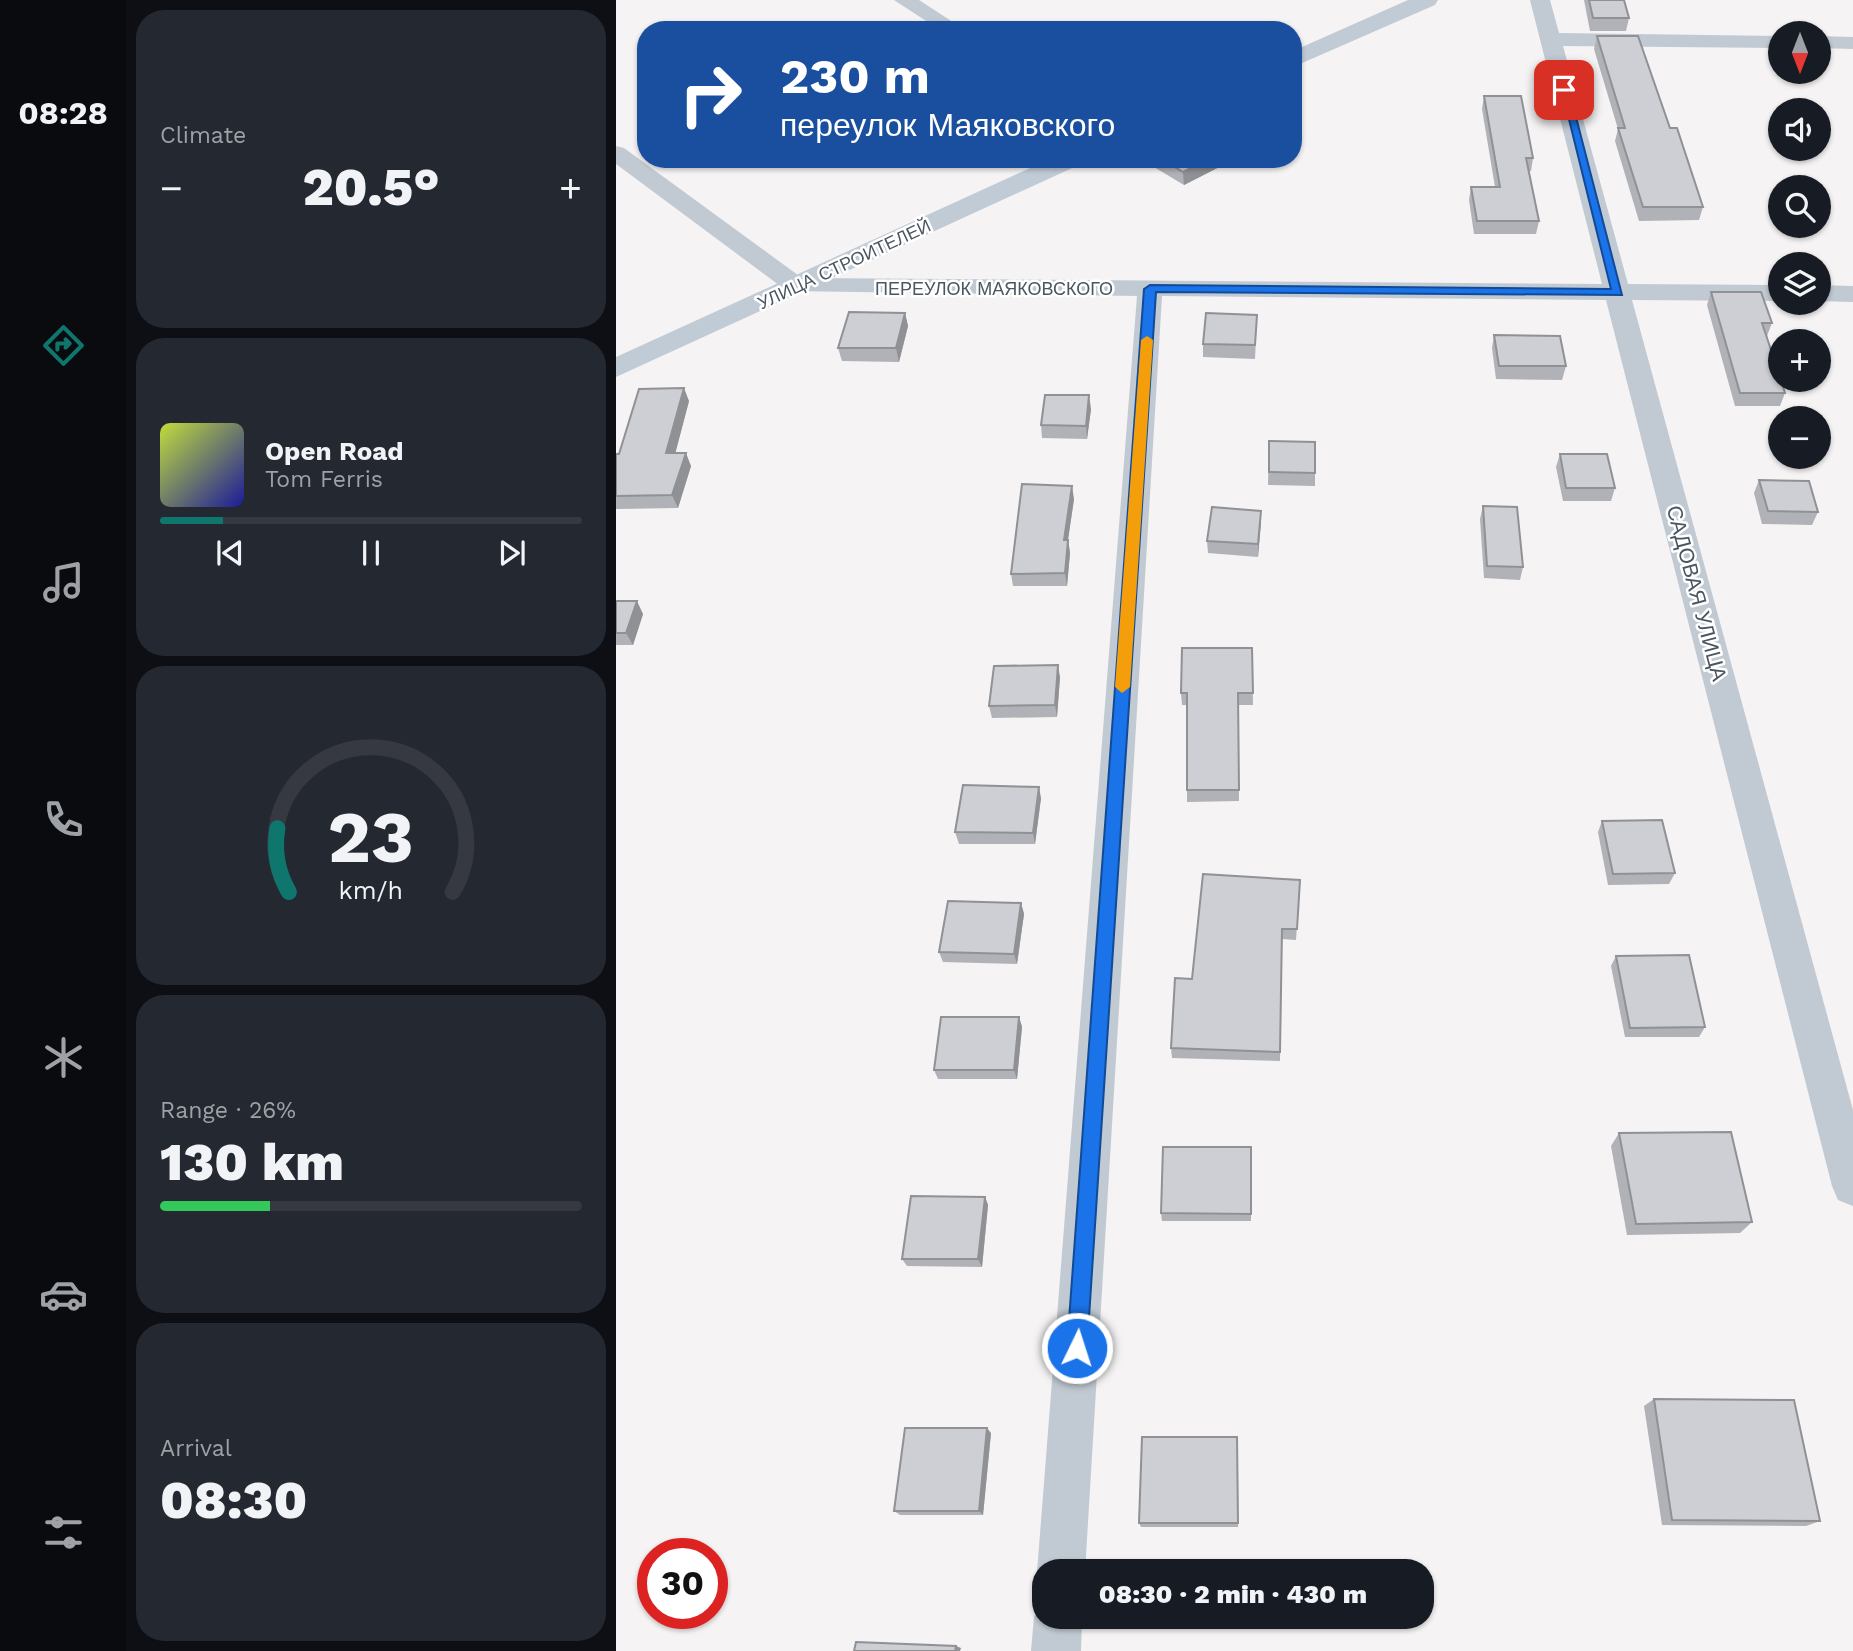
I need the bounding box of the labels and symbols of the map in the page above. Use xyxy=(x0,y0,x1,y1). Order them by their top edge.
north arrow xyxy=(1768,21,1830,84)
pin xyxy=(1534,60,1594,120)
street label: УЛИЦА СТРОИТЕЛЕЙ xyxy=(754,215,934,313)
street label: ПЕРЕУЛОК МАЯКОВСКОГО xyxy=(875,278,1113,299)
street label: САДОВАЯ УЛИЦА xyxy=(1662,503,1732,683)
position arrow xyxy=(1040,1311,1114,1385)
speed limit sign: 30 xyxy=(637,1538,728,1629)

